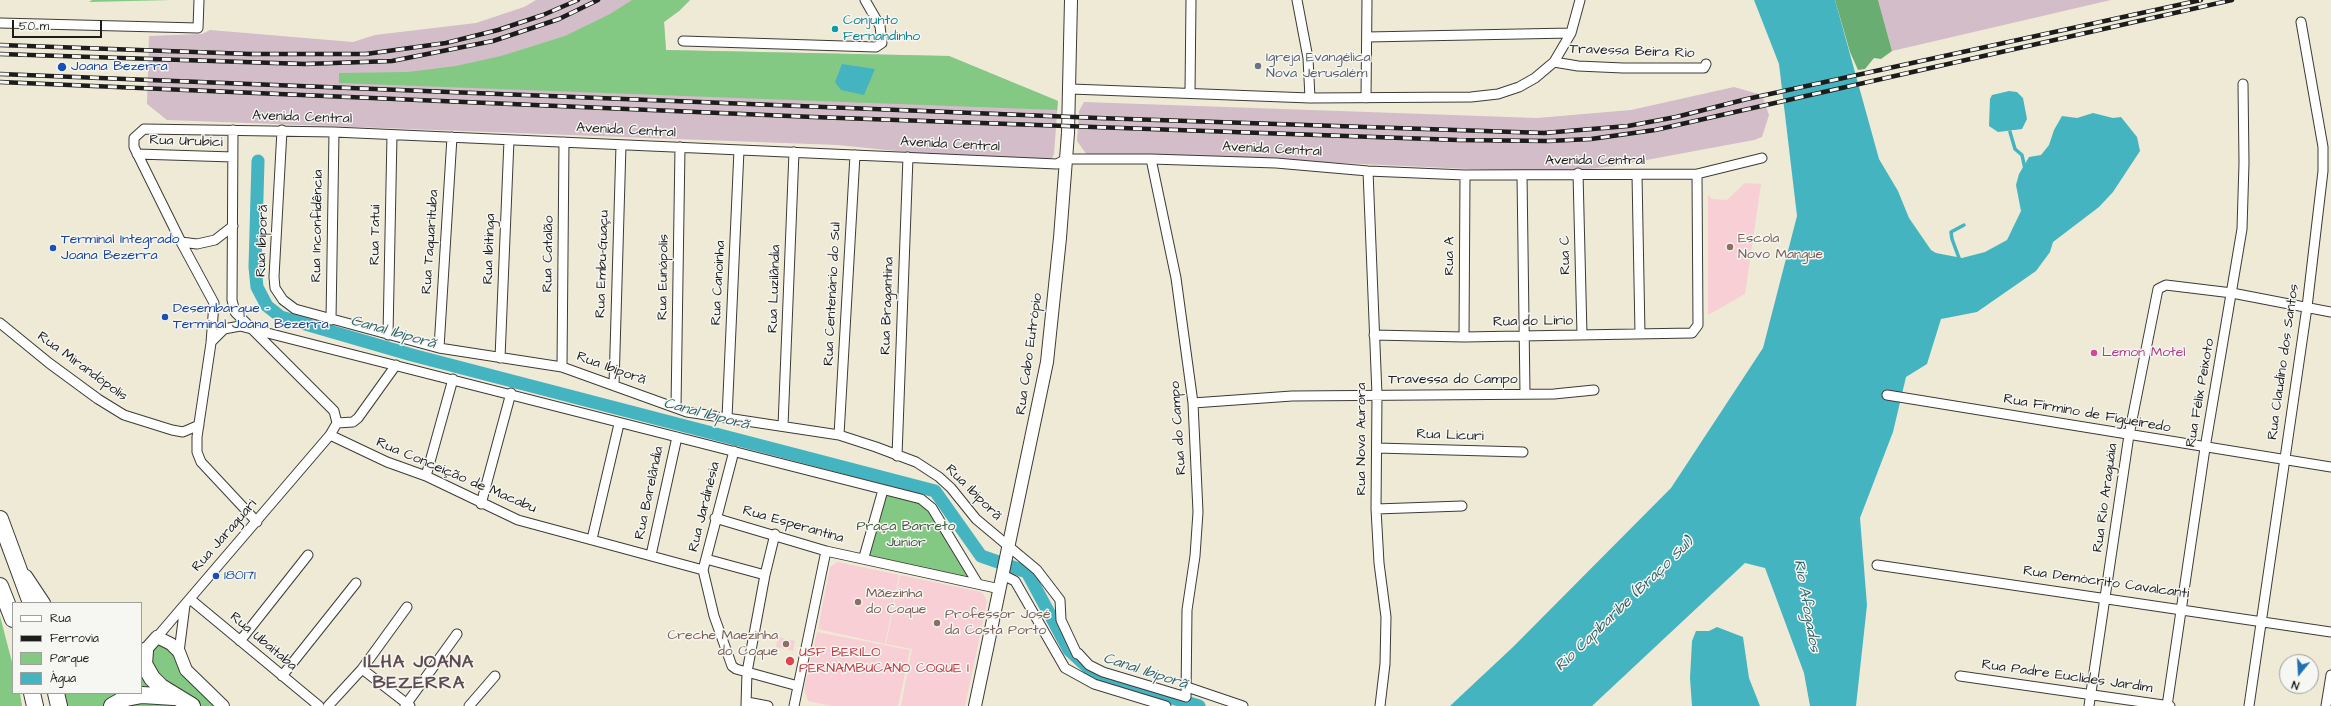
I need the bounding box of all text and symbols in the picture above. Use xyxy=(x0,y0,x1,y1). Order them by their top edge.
scale bar xyxy=(14,12,104,38)
place label: Conjunto Fernandinho xyxy=(843,13,920,46)
text: 50 m xyxy=(19,18,49,35)
marker: Conjunto Fernandinho xyxy=(830,24,840,34)
street label: Travessa Beira Rio xyxy=(1569,41,1695,63)
place label: Igreja Evangélica Nova Jerusalém xyxy=(1266,50,1371,82)
place label: Joana Bezerra xyxy=(71,59,168,75)
marker: Joana Bezerra xyxy=(56,61,68,73)
marker: Igreja Evangélica Nova Jerusalém xyxy=(1253,61,1263,71)
street label: Avenida Central xyxy=(252,108,352,128)
street label: Avenida Central xyxy=(576,120,676,142)
street label: Rua Urubici xyxy=(149,132,223,152)
street label: Avenida Central xyxy=(900,134,1000,156)
street label: Avenida Central xyxy=(1222,139,1322,161)
street label: Avenida Central xyxy=(1545,153,1645,169)
street label: Rua Inconfidência xyxy=(309,169,327,283)
street label: Rua Taquarituba xyxy=(419,189,443,295)
street label: Rua Ibiporã xyxy=(253,205,273,277)
street label: Rua Tatuí xyxy=(367,205,385,265)
street label: Rua Embu-Guaçu xyxy=(593,210,613,318)
street label: Rua Ibitinga xyxy=(480,213,500,285)
street label: Rua Catalão xyxy=(540,215,558,293)
street label: Rua Centenário do Sul xyxy=(821,222,845,366)
place label: Escola Novo Mangue xyxy=(1738,231,1823,264)
place label: Terminal Integrado Joana Bezerra xyxy=(61,232,179,264)
street label: Rua Eunápolis xyxy=(655,234,673,320)
street label: Rua C xyxy=(1557,235,1575,275)
street label: Rua A xyxy=(1442,237,1458,275)
street label: Rua Canoinha xyxy=(708,240,730,326)
marker: Escola Novo Mangue xyxy=(1725,242,1735,252)
marker: Terminal Integrado Joana Bezerra xyxy=(48,243,58,253)
street label: Rua Luzilândia xyxy=(765,245,785,333)
street label: Rua Bragantina xyxy=(878,257,898,355)
street label: Rua Claudino dos Santos xyxy=(2265,283,2303,441)
street label: Rua Cabo Eutrópio xyxy=(1013,292,1047,416)
place label: Desembarque - Terminal Joana Bezerra xyxy=(173,301,329,334)
marker: Desembarque - Terminal Joana Bezerra xyxy=(160,312,170,322)
water label: Canal Ibiporã xyxy=(349,312,437,354)
street label: Rua do Lírio xyxy=(1493,313,1573,331)
street label: Rua Mirandópolis xyxy=(34,329,130,405)
street label: Rua Félix Peixoto xyxy=(2183,337,2219,449)
place label: Lemon Motel xyxy=(2102,345,2186,361)
marker: Lemon Motel xyxy=(2089,348,2099,358)
street label: Rua Ibiporã xyxy=(574,349,648,389)
street label: Travessa do Campo xyxy=(1388,372,1518,388)
street label: Rua do Campo xyxy=(1167,380,1191,476)
street label: Rua Nova Aurora xyxy=(1354,383,1370,495)
street label: Rua Firmino de Figueiredo xyxy=(2002,391,2172,437)
water label: Canal Ibiporã xyxy=(661,395,751,435)
street label: Rua Licuri xyxy=(1416,426,1484,446)
street label: Rua Conceição de Macabu xyxy=(373,435,539,517)
street label: Rua Rio Araguáia xyxy=(2090,442,2122,554)
street label: Rua Barelândia xyxy=(632,445,668,541)
street label: Rua Jardinésia xyxy=(686,460,724,554)
street label: Rua Ibiporã xyxy=(941,461,1005,525)
street label: Rua Jaraguari xyxy=(189,496,261,576)
street label: Rua Esperantina xyxy=(741,503,845,547)
park label: Praça Barreto Júnior xyxy=(857,519,955,552)
water label: Rio Capibaribe (Braço Sul) xyxy=(1552,534,1698,676)
water label: Rio Afogados xyxy=(1789,558,1823,654)
street label: Rua Demócrito Cavalcanti xyxy=(2022,563,2190,603)
place label: 180171 xyxy=(224,568,256,584)
marker: 180171 xyxy=(211,571,221,581)
place label: Mãezinha do Coque xyxy=(866,586,926,618)
marker: Mãezinha do Coque xyxy=(853,597,863,607)
legend xyxy=(12,602,142,694)
place label: Professor José da Costa Porto xyxy=(945,607,1051,640)
street label: Rua Ubaitaba xyxy=(226,609,300,675)
text: Rua xyxy=(50,610,71,627)
marker: Professor José da Costa Porto xyxy=(932,618,942,628)
place label: Creche Maezinha do Coque xyxy=(667,628,778,660)
text: Ferrovia xyxy=(50,630,99,647)
marker: Creche Maezinha do Coque xyxy=(781,639,791,649)
place label: USF BERILO PERNAMBUCANO COQUE I xyxy=(799,645,969,678)
text: Parque xyxy=(50,650,89,667)
water label: Canal Ibiporã xyxy=(1101,650,1189,694)
district label: ILHA JOANA BEZERRA xyxy=(364,652,474,694)
north arrow xyxy=(2279,654,2319,694)
marker: USF BERILO PERNAMBUCANO COQUE I xyxy=(784,655,796,667)
street label: Rua Padre Euclides Jardim xyxy=(1980,657,2154,697)
text: Água xyxy=(50,670,76,687)
text: N xyxy=(2290,677,2301,693)

